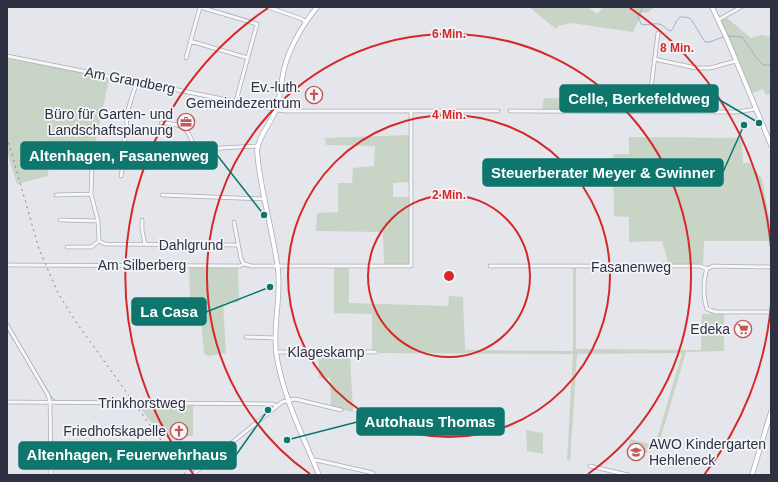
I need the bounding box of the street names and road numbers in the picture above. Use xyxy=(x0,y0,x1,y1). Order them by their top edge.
street label: Am Grandberg xyxy=(83,63,177,97)
street label: Dahlgrund xyxy=(159,237,223,253)
street label: Am Silberberg xyxy=(98,257,186,273)
street label: Fasanenweg xyxy=(591,259,671,275)
street label: Klageskamp xyxy=(287,344,365,360)
street label: Trinkhorstweg xyxy=(98,395,186,411)

